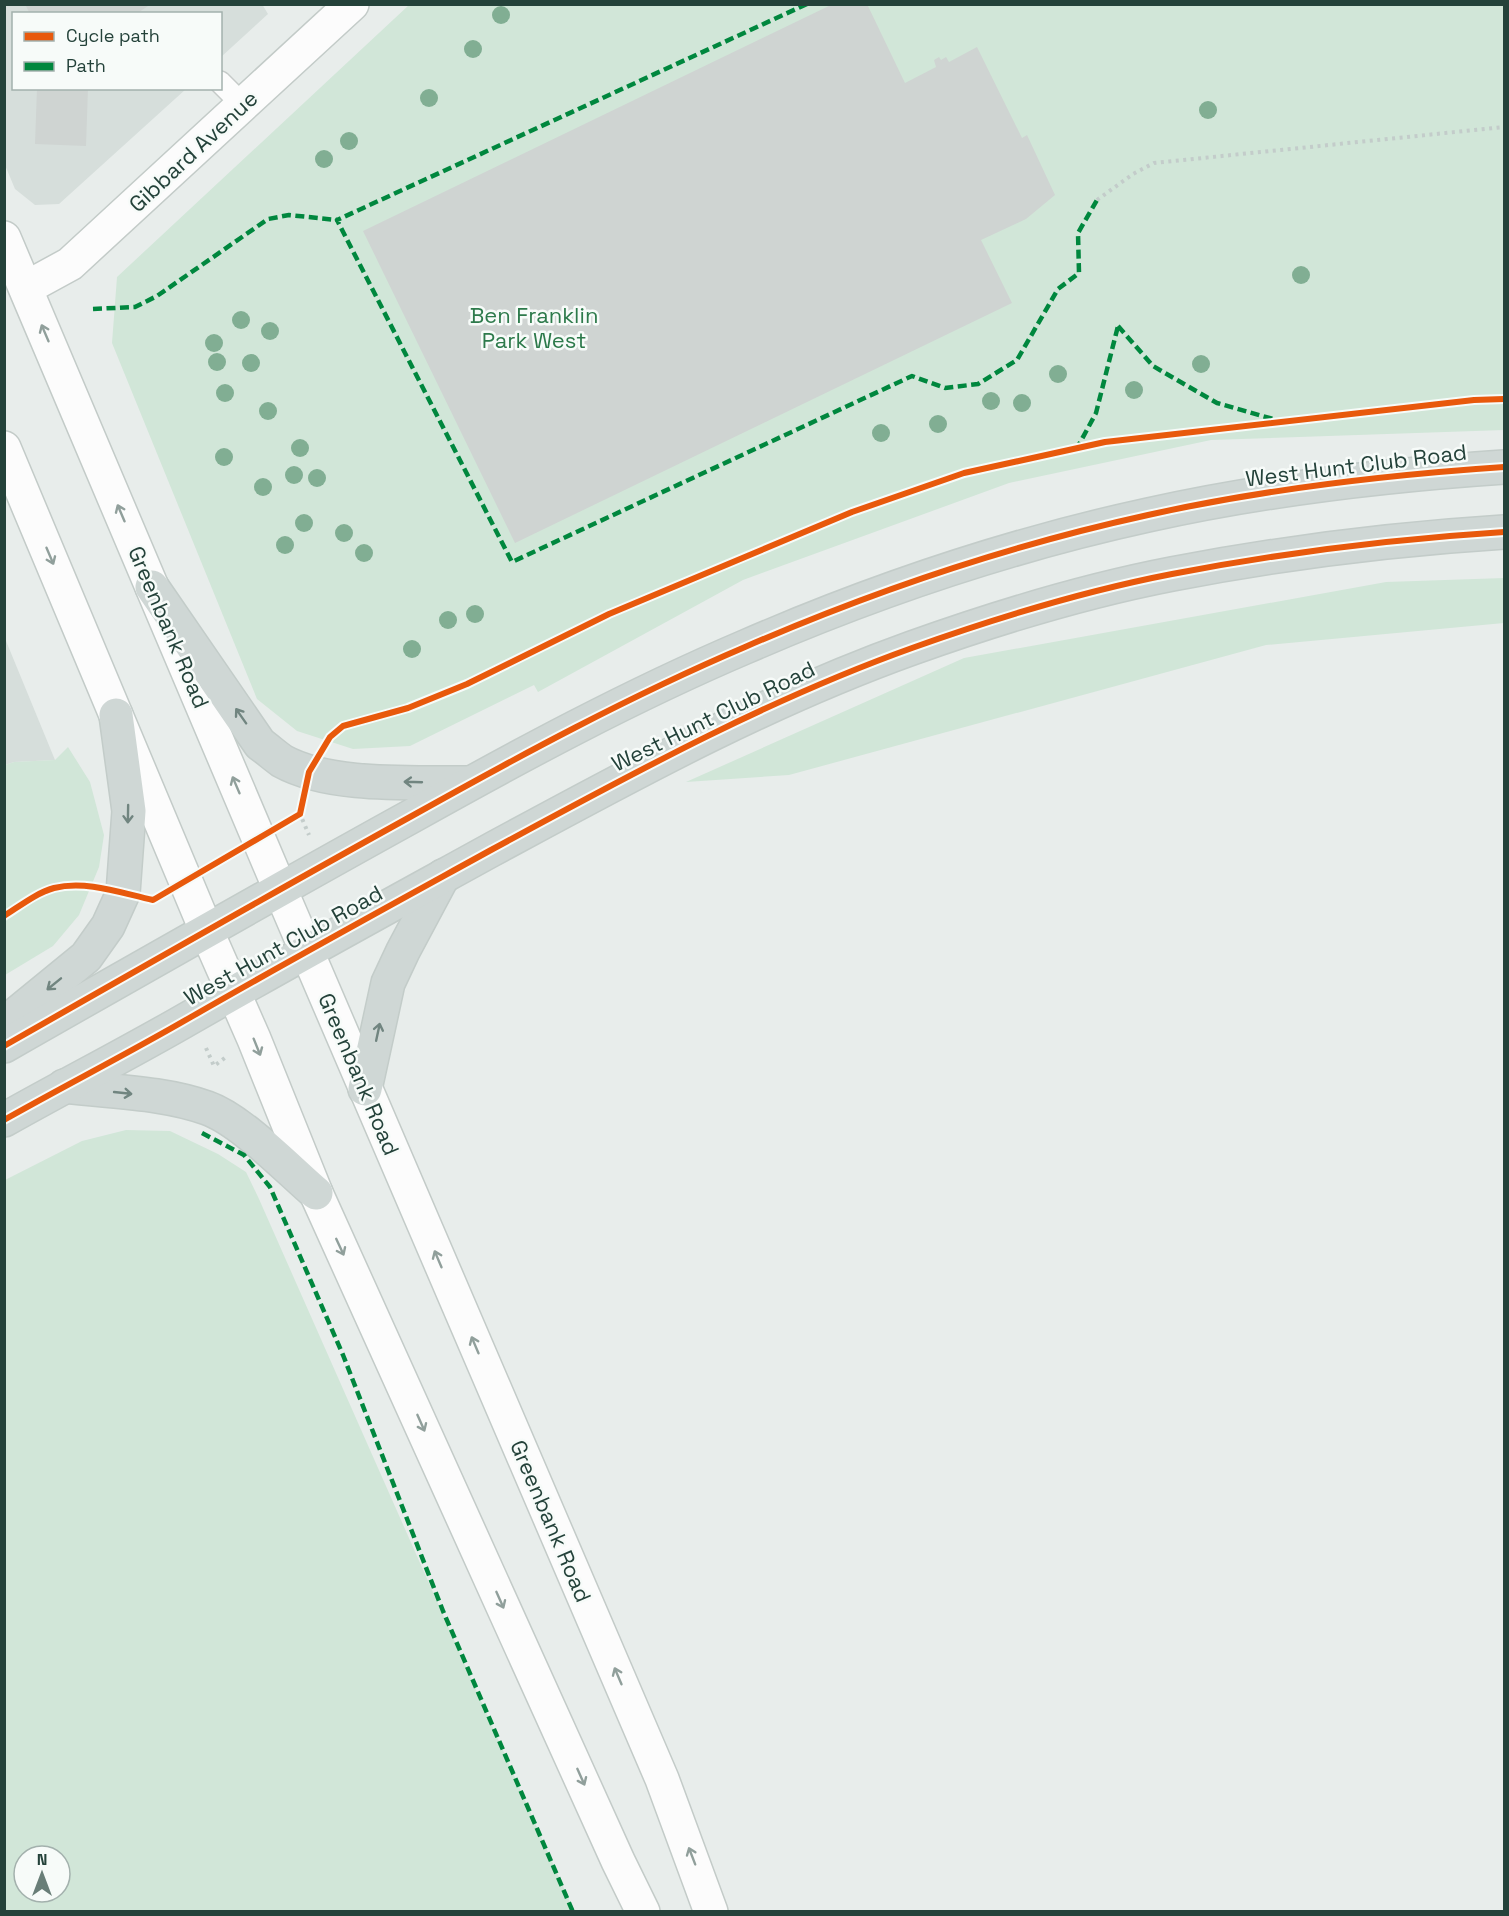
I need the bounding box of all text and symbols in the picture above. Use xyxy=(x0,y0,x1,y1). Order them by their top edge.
legend xyxy=(12,12,222,90)
text: Cycle path xyxy=(66,24,160,47)
text: Path xyxy=(66,54,106,77)
street label: Gibbard Avenue xyxy=(123,84,263,218)
park label: Ben Franklin Park West xyxy=(470,301,598,354)
one-way arrow xyxy=(39,325,50,343)
street label: West Hunt Club Road xyxy=(1244,438,1468,492)
one-way arrow xyxy=(115,505,126,523)
street label: Greenbank Road xyxy=(122,542,216,712)
one-way arrow xyxy=(45,546,56,565)
street label: West Hunt Club Road xyxy=(607,655,819,777)
one-way arrow xyxy=(235,709,247,725)
one-way arrow xyxy=(230,776,241,795)
one-way arrow xyxy=(403,776,423,787)
one-way arrow xyxy=(122,804,134,824)
street label: West Hunt Club Road xyxy=(179,879,387,1011)
one-way arrow xyxy=(46,977,62,990)
street label: Greenbank Road xyxy=(312,989,406,1159)
one-way arrow xyxy=(372,1023,384,1042)
one-way arrow xyxy=(252,1037,263,1056)
one-way arrow xyxy=(112,1088,132,1099)
one-way arrow xyxy=(335,1237,347,1255)
one-way arrow xyxy=(432,1250,444,1268)
one-way arrow xyxy=(469,1337,481,1355)
one-way arrow xyxy=(416,1413,427,1431)
street label: Greenbank Road xyxy=(504,1436,598,1606)
one-way arrow xyxy=(495,1590,507,1608)
one-way arrow xyxy=(612,1667,623,1685)
one-way arrow xyxy=(575,1768,587,1786)
north arrow xyxy=(12,1844,72,1904)
one-way arrow xyxy=(685,1847,696,1866)
text: N xyxy=(37,1849,47,1870)

